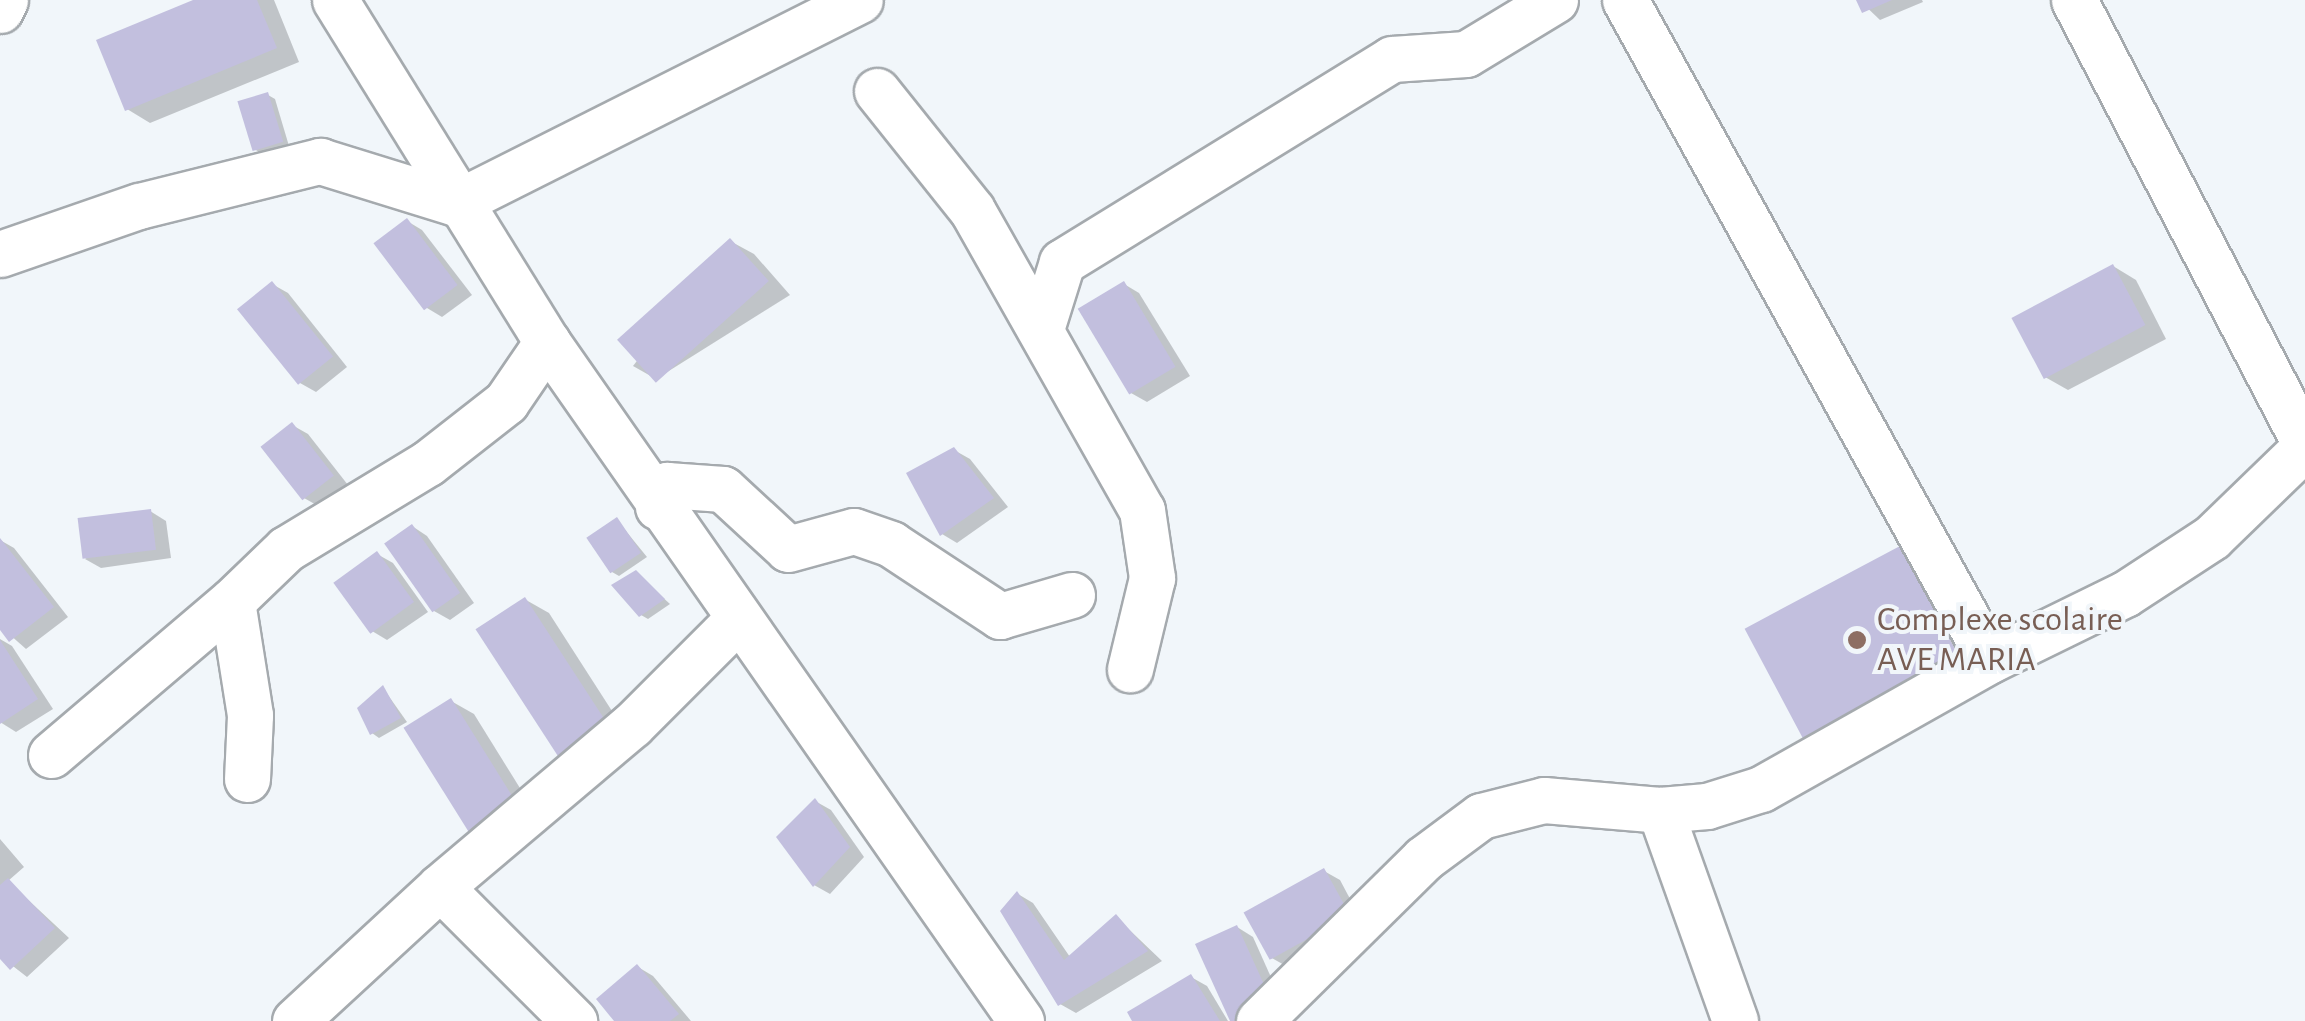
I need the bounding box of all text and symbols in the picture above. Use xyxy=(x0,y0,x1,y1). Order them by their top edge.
place label: Complexe scolaire AVE MARIA xyxy=(1877,599,2123,681)
marker: Complexe scolaire AVE MARIA xyxy=(1846,629,1868,651)

